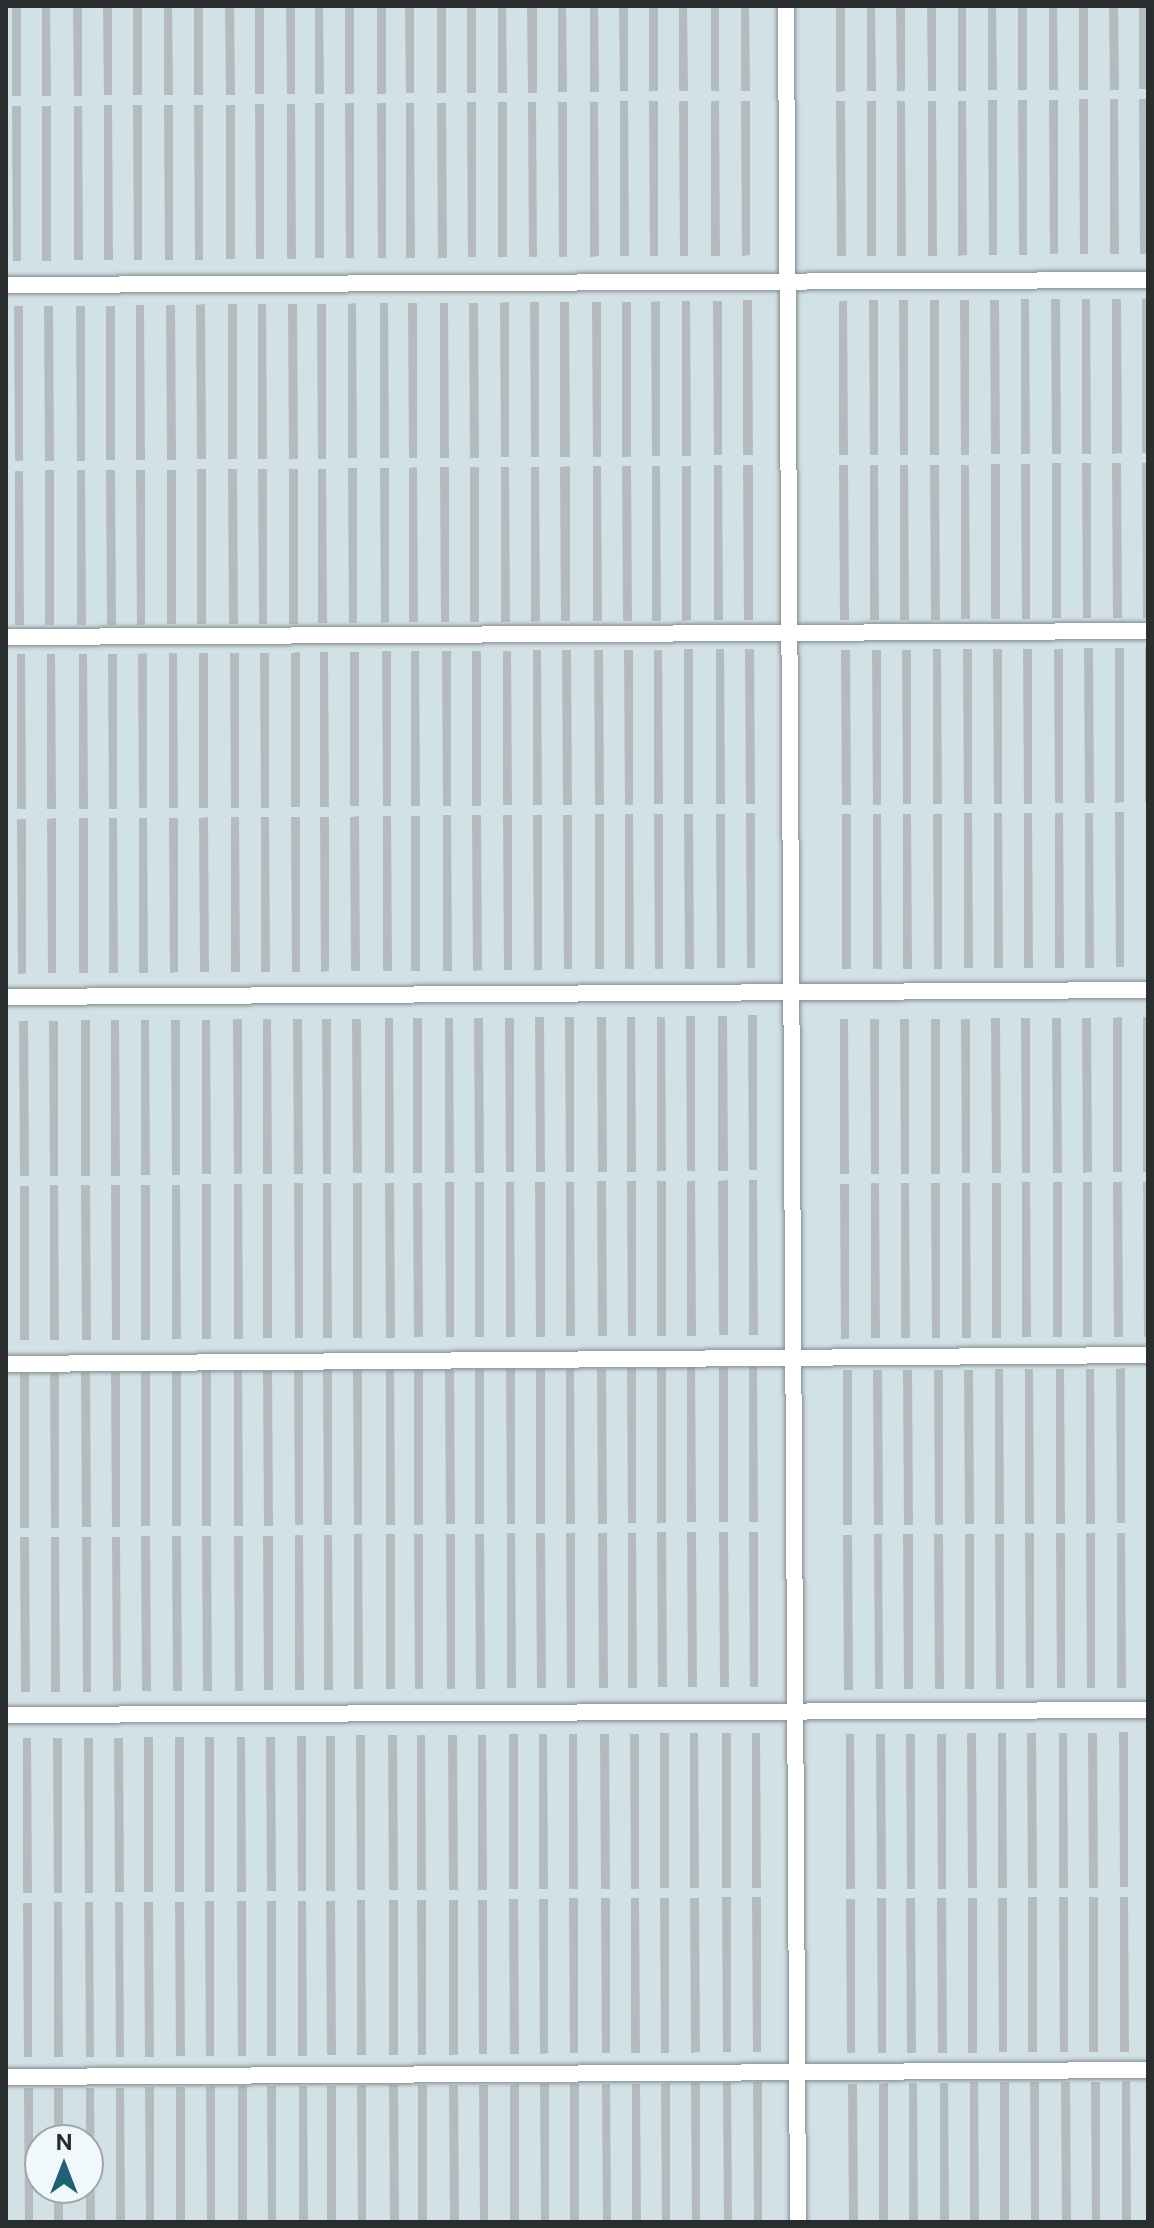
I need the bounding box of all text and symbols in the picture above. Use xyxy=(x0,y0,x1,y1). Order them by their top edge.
north arrow xyxy=(24,2124,104,2204)
text: N xyxy=(55,2129,73,2155)

